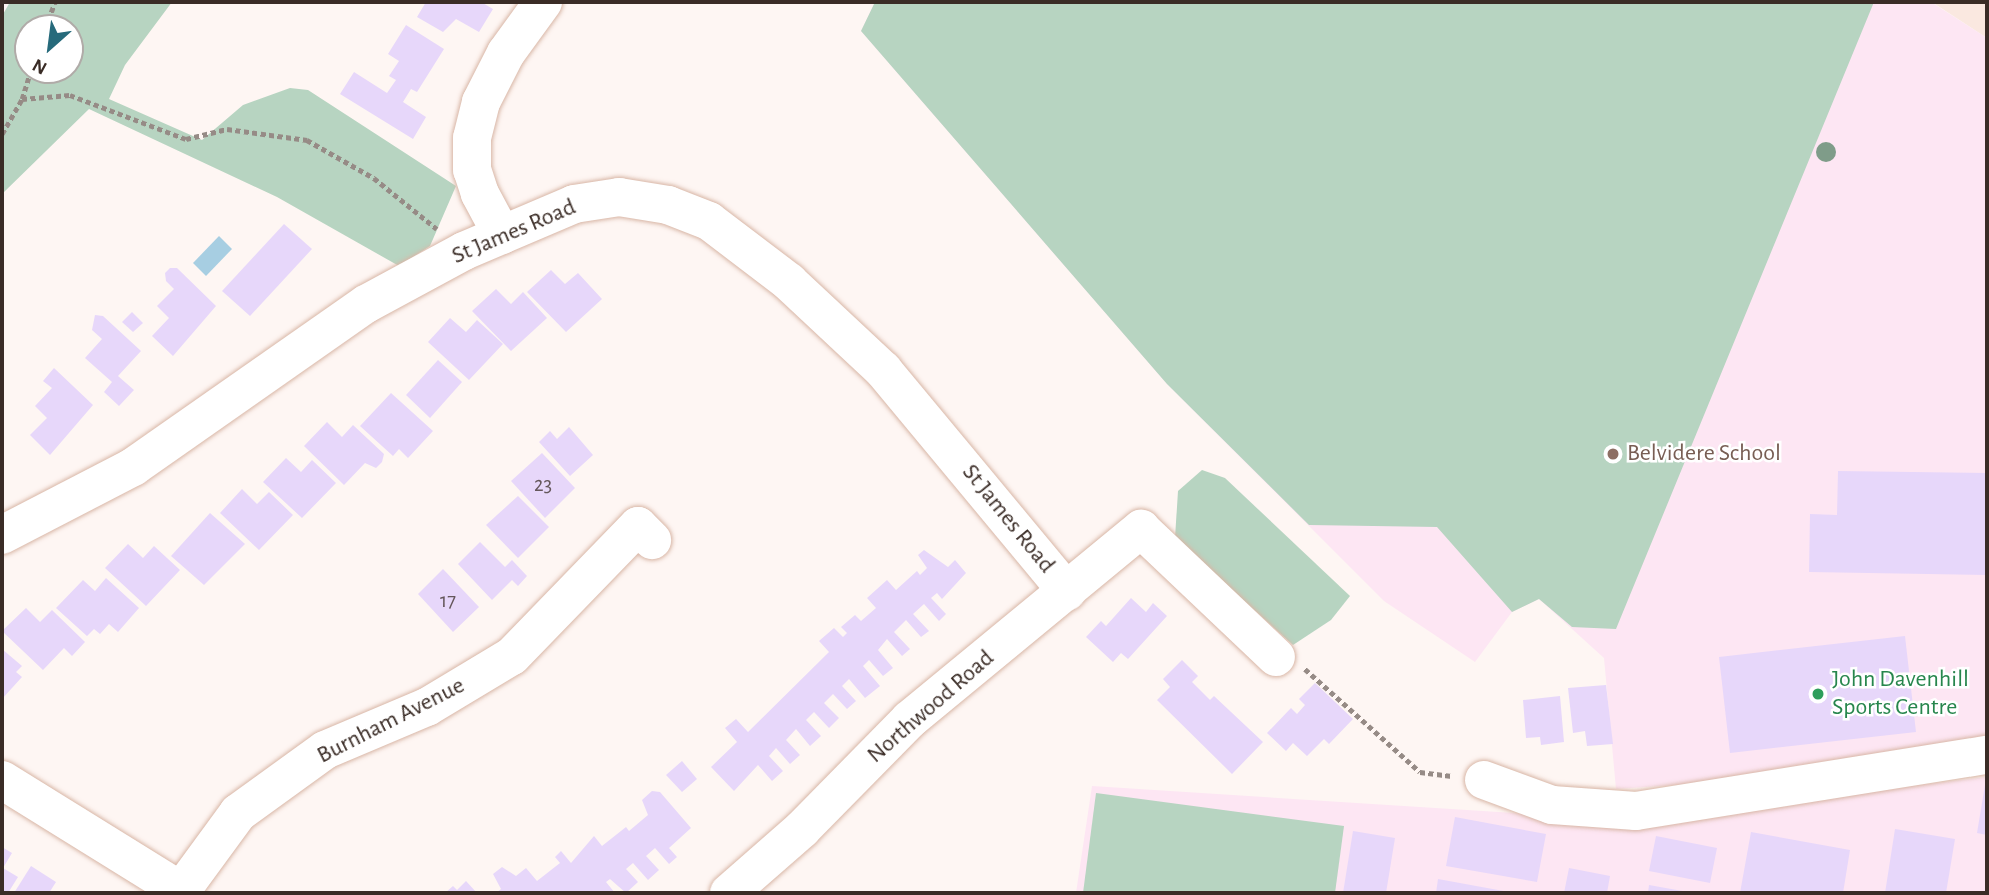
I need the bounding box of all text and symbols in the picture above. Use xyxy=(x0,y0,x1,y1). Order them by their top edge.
north arrow xyxy=(14,14,84,84)
text: N xyxy=(30,55,50,78)
street label: St James Road xyxy=(448,193,580,271)
place label: Belvidere School xyxy=(1627,440,1781,468)
marker: Belvidere School xyxy=(1605,446,1621,462)
street label: St James Road xyxy=(955,459,1061,579)
house number: 23 xyxy=(534,472,552,498)
house number: 17 xyxy=(440,588,456,614)
street label: Northwood Road xyxy=(862,644,1000,770)
place label: John Davenhill Sports Centre xyxy=(1832,666,1969,722)
street label: Burnham Avenue xyxy=(313,672,469,770)
marker: John Davenhill Sports Centre xyxy=(1810,686,1826,702)

